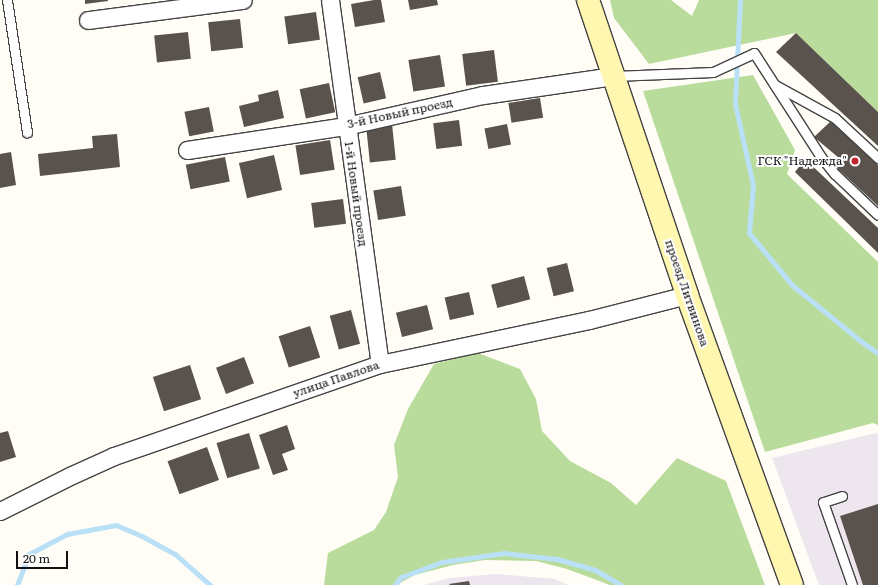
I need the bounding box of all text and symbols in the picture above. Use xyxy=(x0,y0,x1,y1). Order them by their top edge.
street label: 3-й Новый проезд xyxy=(346,95,454,131)
street label: 1-й Новый проезд xyxy=(342,141,370,247)
place label: ГСК "Надежда" xyxy=(757,154,847,168)
marker: ГСК "Надежда" xyxy=(850,156,860,166)
street label: проезд Литвинова xyxy=(662,238,712,348)
street label: улица Павлова xyxy=(291,358,381,400)
scale bar xyxy=(18,543,70,569)
text: 20 m xyxy=(23,549,50,567)

